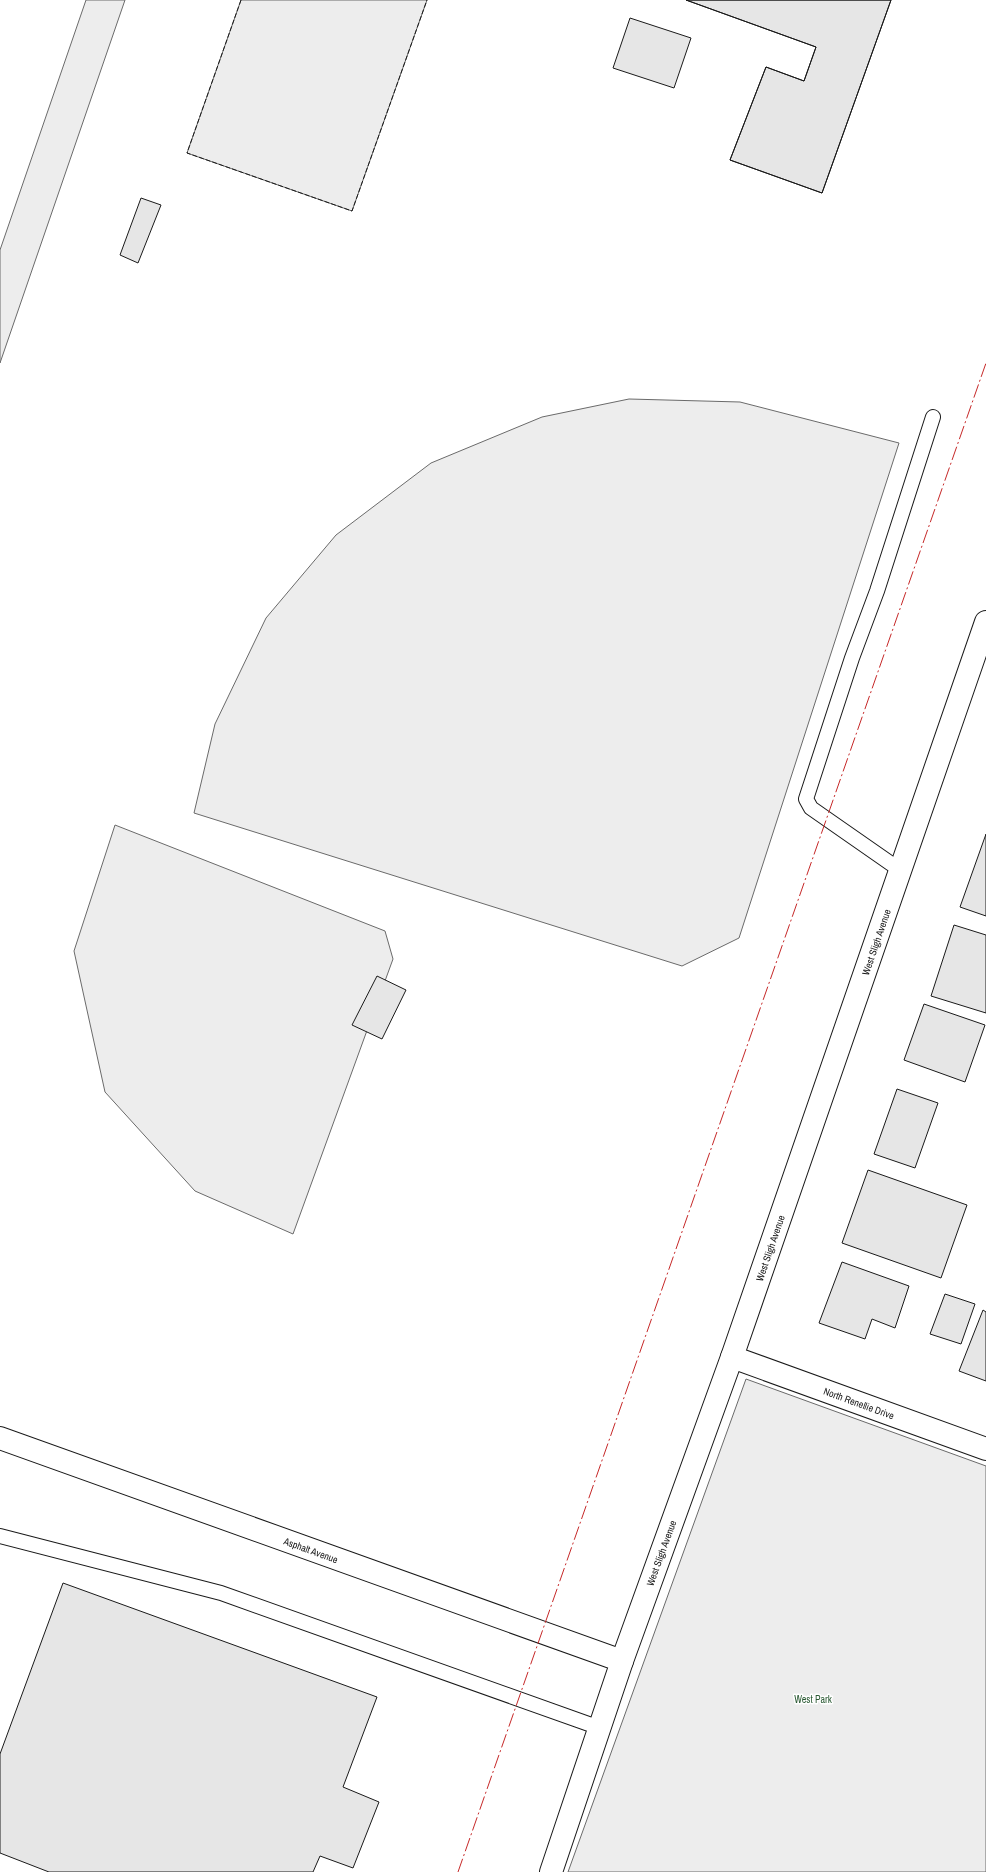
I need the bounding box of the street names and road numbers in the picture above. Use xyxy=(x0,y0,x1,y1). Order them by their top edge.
street label: West Sligh Avenue xyxy=(859,907,894,977)
street label: West Sligh Avenue xyxy=(753,1213,788,1283)
street label: North Renellie Drive xyxy=(822,1385,896,1422)
street label: West Sligh Avenue xyxy=(644,1518,680,1588)
street label: Asphalt Avenue xyxy=(281,1534,340,1566)

